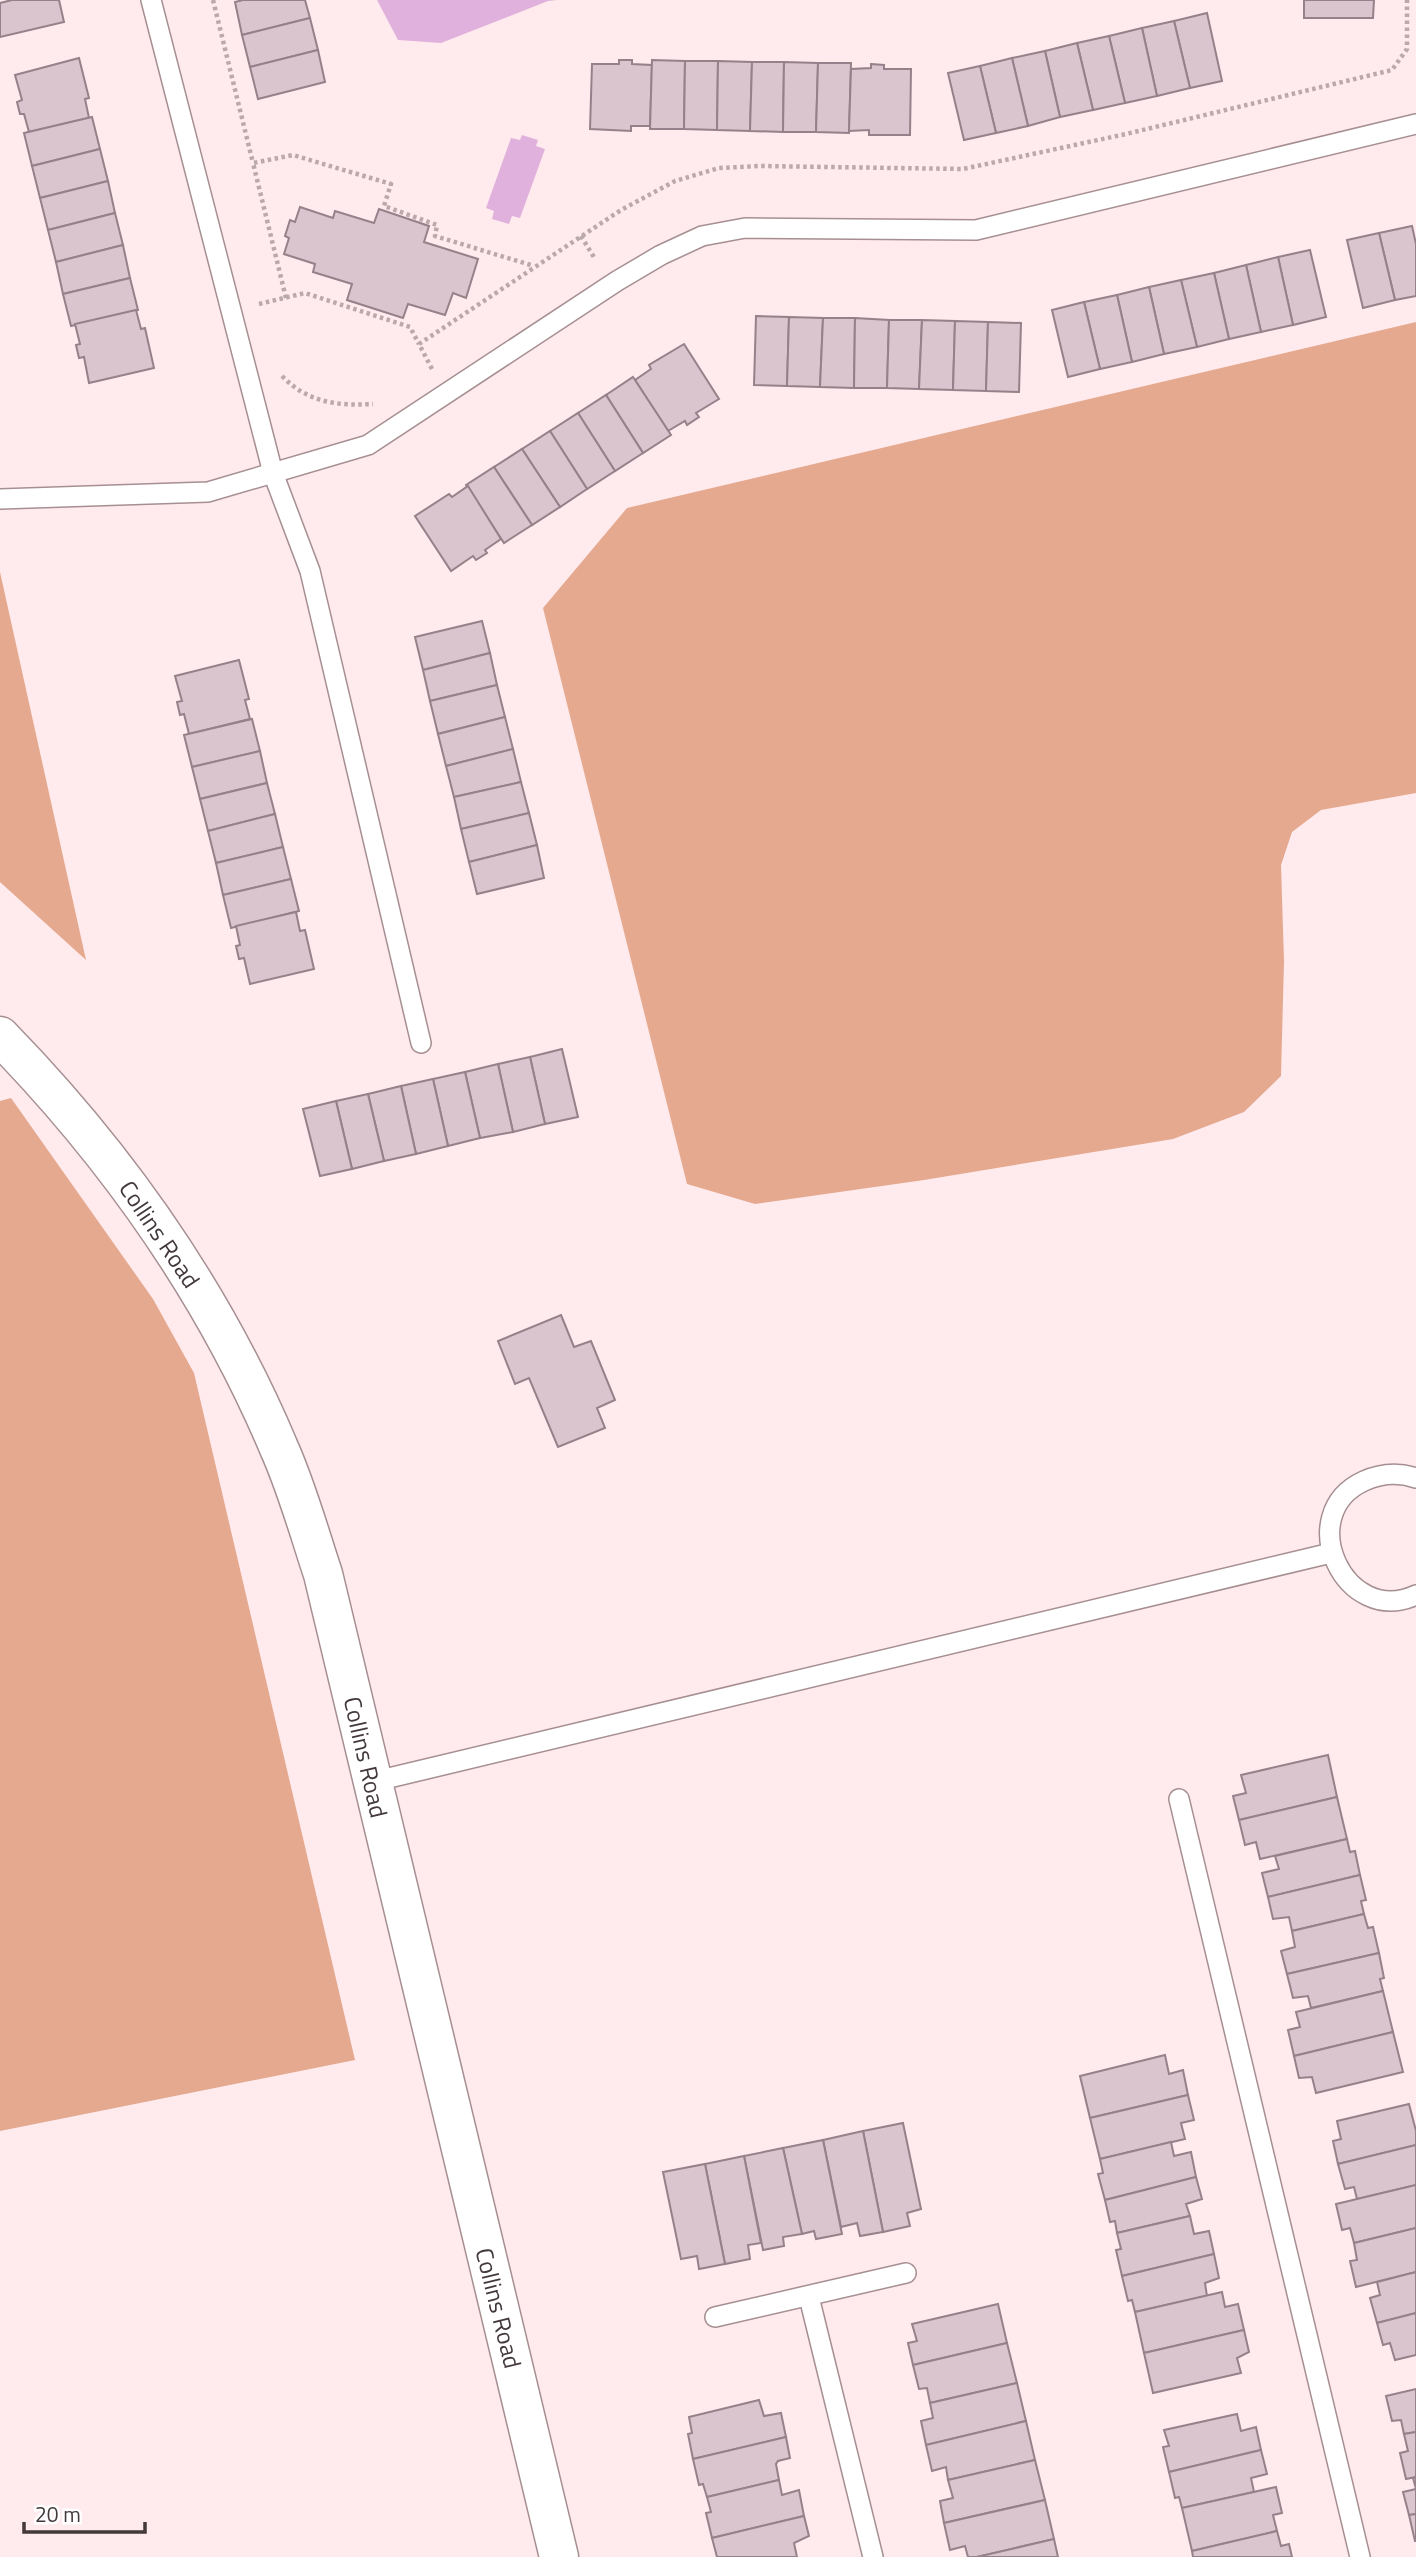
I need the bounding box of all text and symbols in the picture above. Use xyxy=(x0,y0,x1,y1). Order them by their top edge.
street label: Collins Road xyxy=(111,1173,209,1295)
street label: Collins Road xyxy=(335,1693,397,1821)
street label: Collins Road xyxy=(467,2244,531,2372)
scale bar xyxy=(24,2490,145,2534)
text: 20 m xyxy=(35,2498,81,2530)

